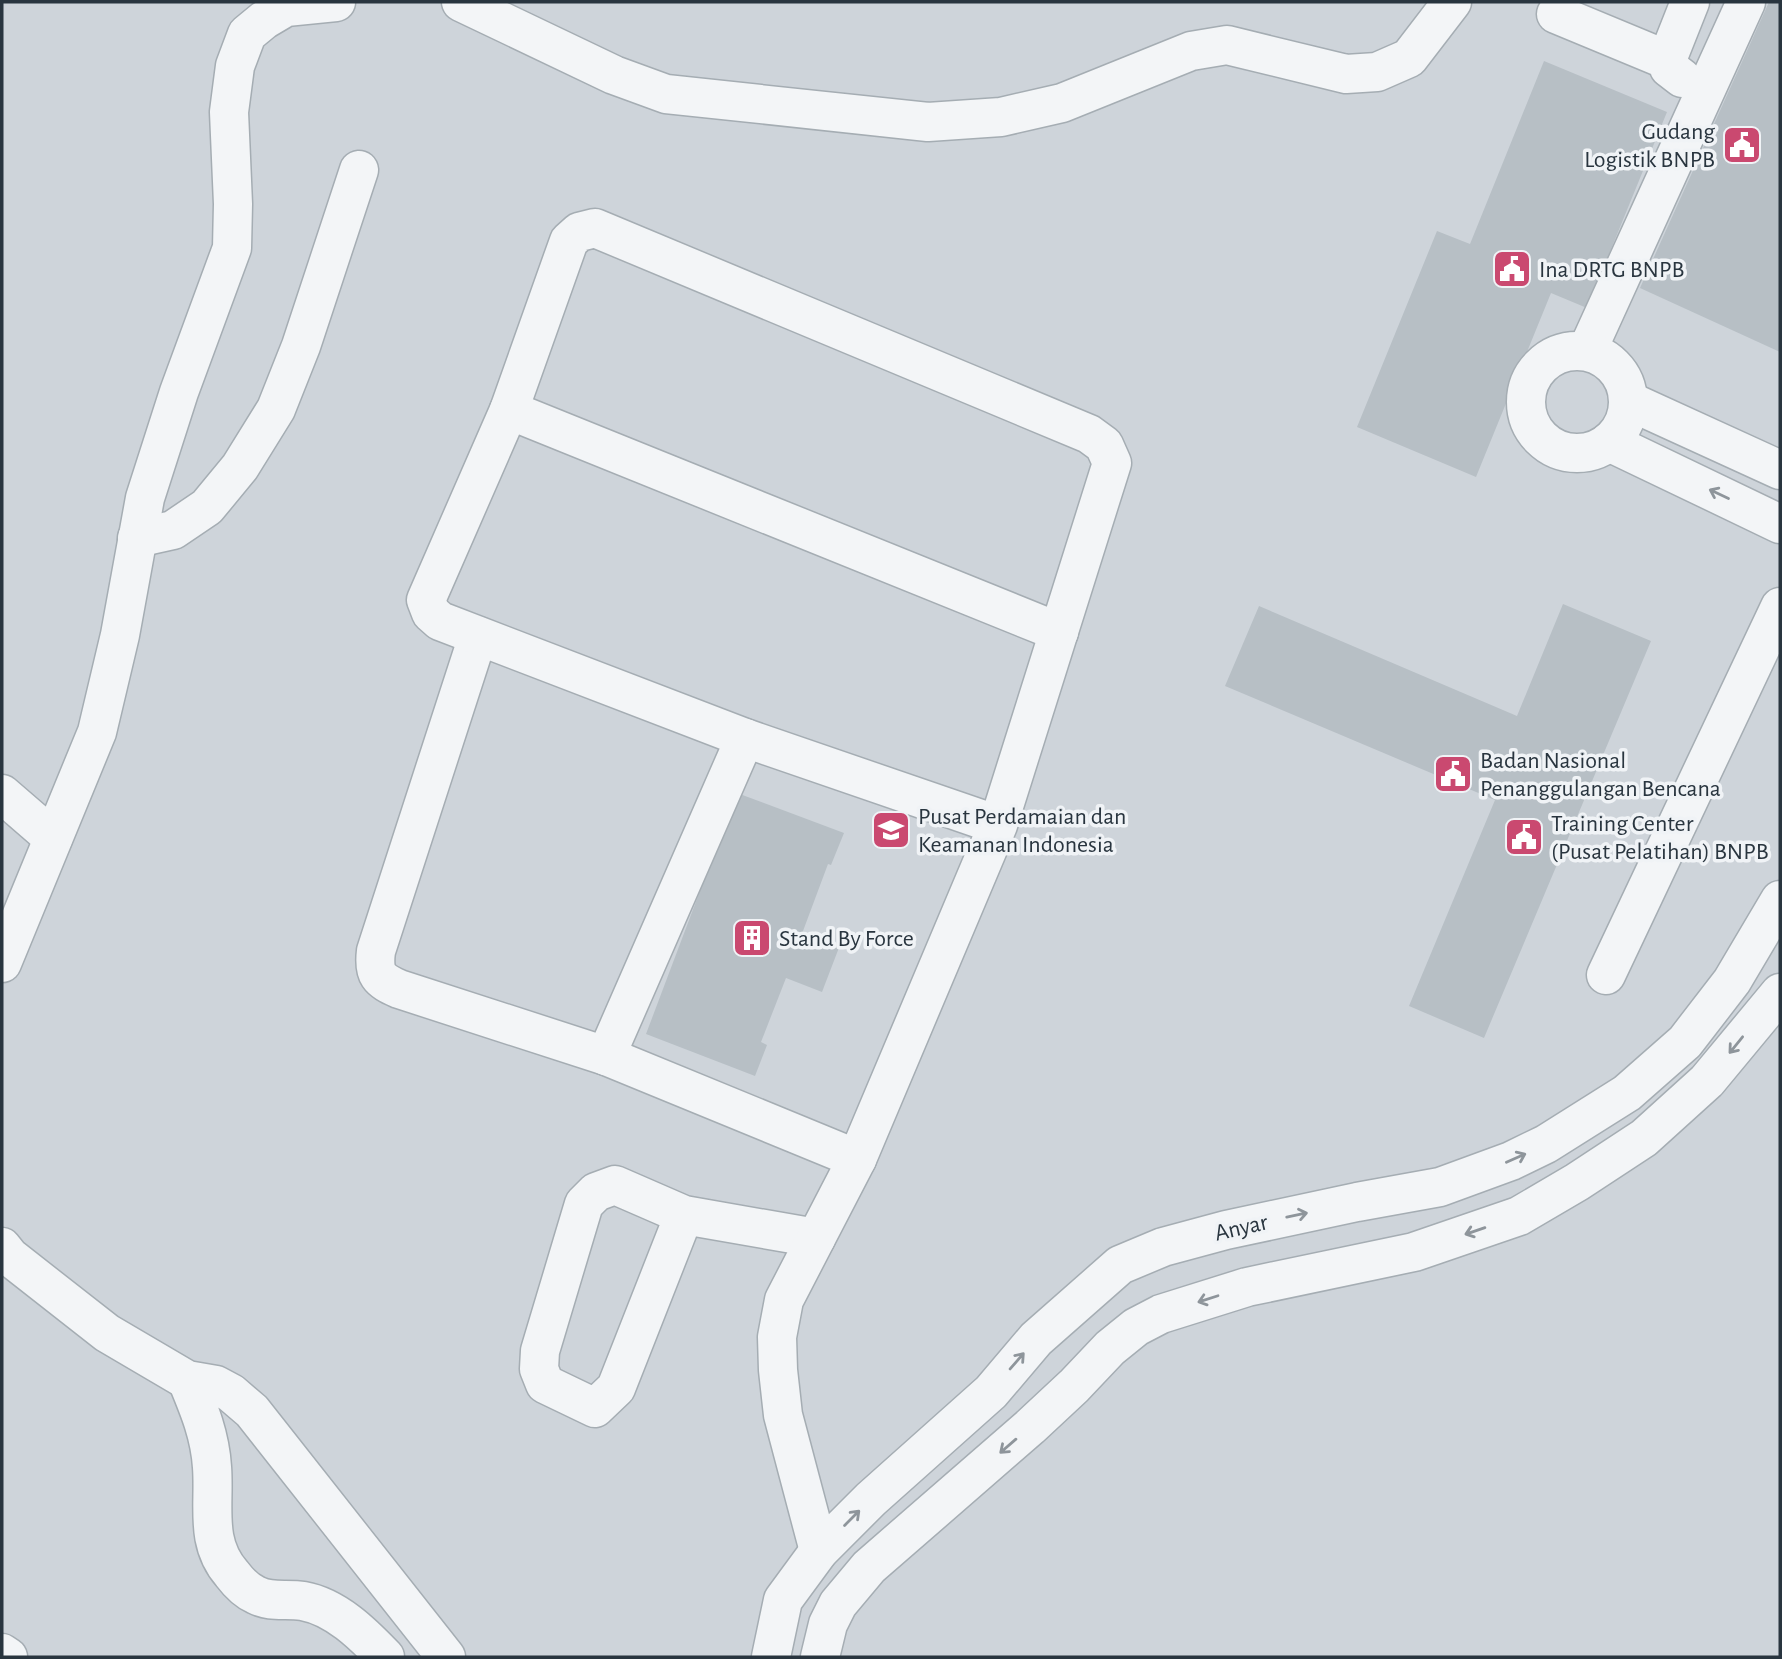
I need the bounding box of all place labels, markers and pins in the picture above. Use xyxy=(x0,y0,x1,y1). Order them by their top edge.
place label: Gudang Logistik BNPB xyxy=(1584,120,1715,172)
public building icon: Gudang Logistik BNPB xyxy=(1721,124,1763,166)
public building icon: Ina DRTG BNPB xyxy=(1491,248,1533,290)
place label: Ina DRTG BNPB xyxy=(1539,258,1684,282)
place label: Badan Nasional Penanggulangan Bencana xyxy=(1480,749,1721,801)
public building icon: Badan Nasional Penanggulangan Bencana xyxy=(1432,753,1474,795)
place label: Pusat Perdamaian dan Keamanan Indonesia xyxy=(918,805,1126,857)
school or university icon: Pusat Perdamaian dan Keamanan Indonesia xyxy=(870,809,912,851)
place label: Training Center (Pusat Pelatihan) BNPB xyxy=(1551,812,1769,864)
public building icon: Training Center (Pusat Pelatihan) BNPB xyxy=(1503,816,1545,858)
building icon: Stand By Force xyxy=(731,917,773,959)
place label: Stand By Force xyxy=(779,927,914,951)

